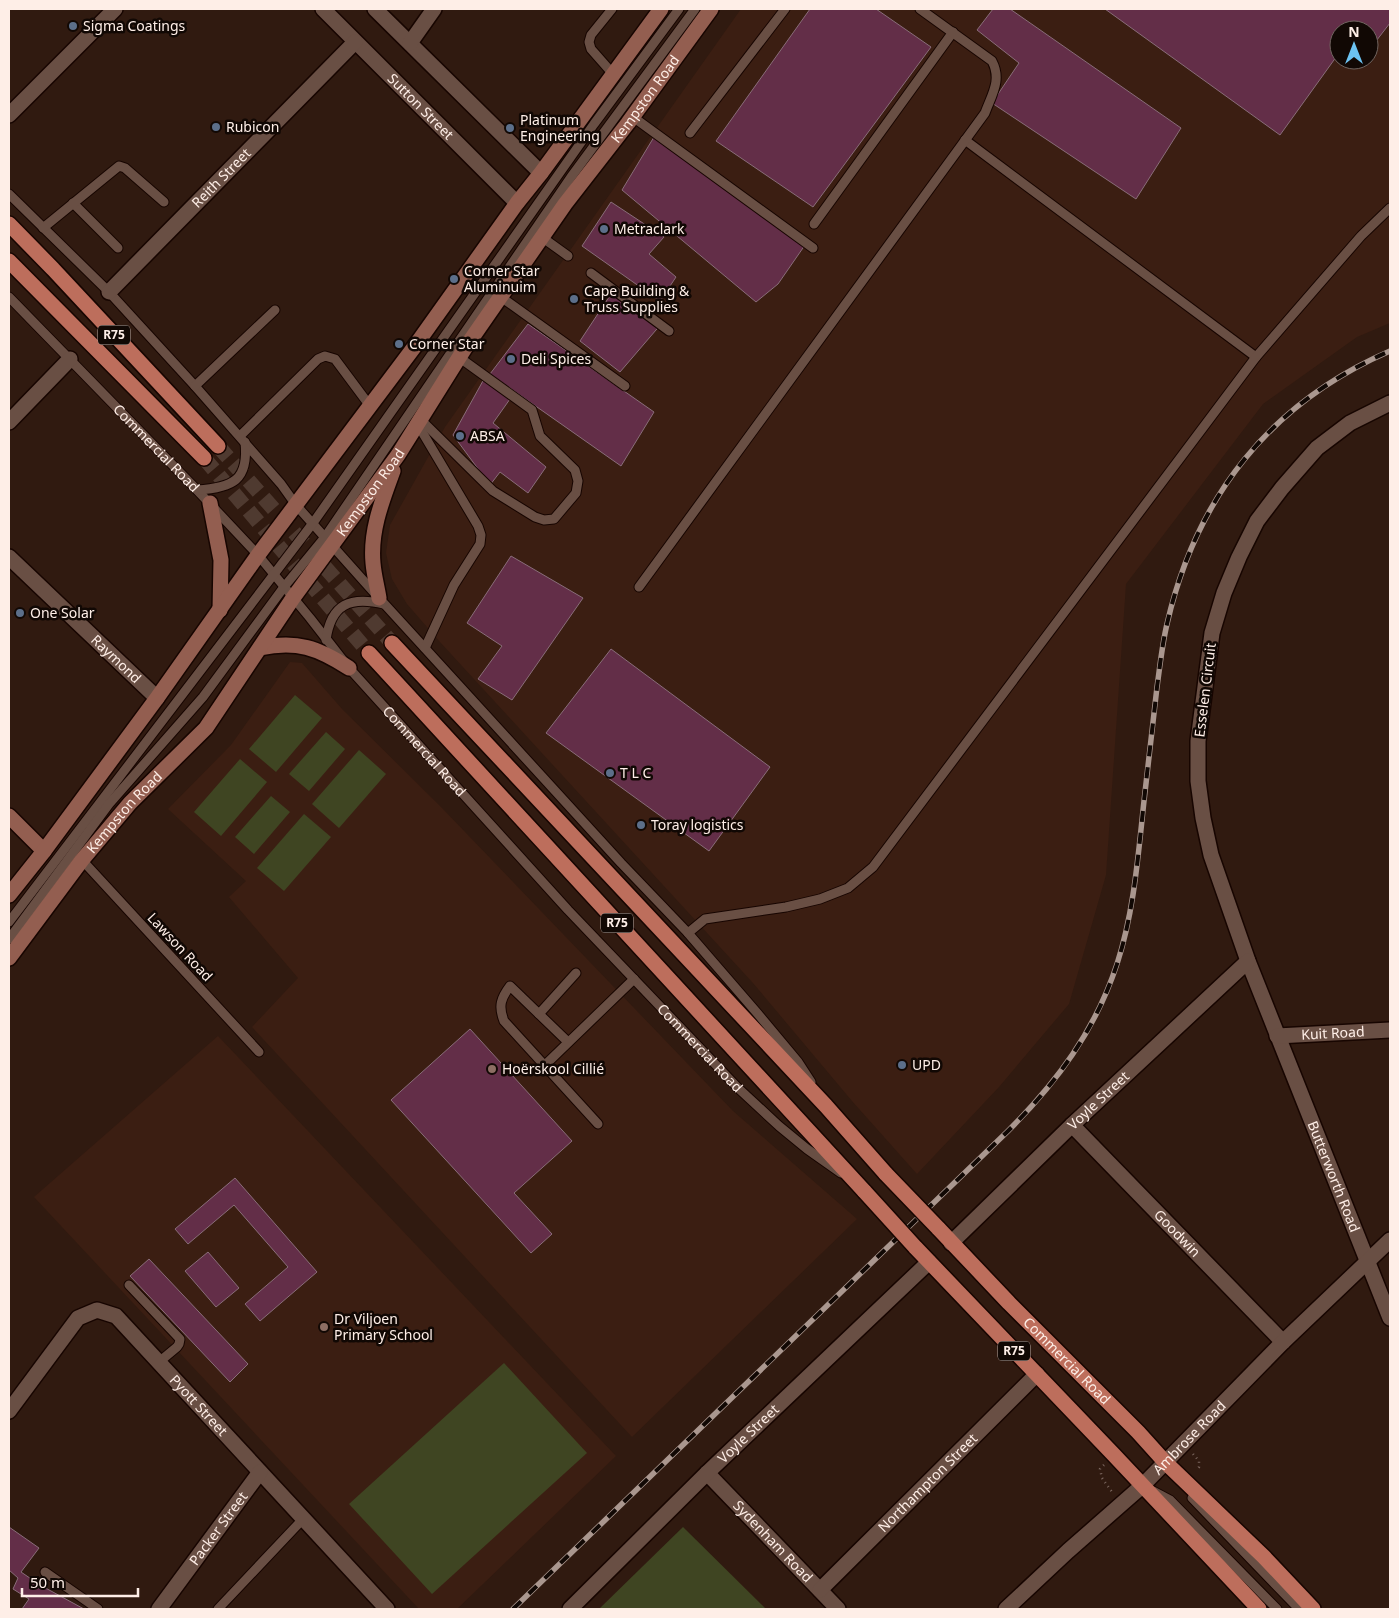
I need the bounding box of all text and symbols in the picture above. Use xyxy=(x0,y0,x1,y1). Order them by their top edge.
place label: Sigma Coatings xyxy=(83,16,186,35)
marker: Sigma Coatings xyxy=(67,20,79,32)
north arrow xyxy=(1329,20,1379,70)
text: N xyxy=(1348,22,1360,41)
street label: Kempston Road xyxy=(606,51,683,147)
street label: Sutton Street xyxy=(384,69,458,143)
place label: Platinum Engineering xyxy=(520,110,600,145)
place label: Rubicon xyxy=(226,117,279,136)
marker: Rubicon xyxy=(210,121,222,133)
marker: Platinum Engineering xyxy=(504,122,516,134)
street label: Reith Street xyxy=(187,144,255,212)
place label: Metraclark xyxy=(614,219,685,238)
marker: Metraclark xyxy=(598,223,610,235)
place label: Corner Star Aluminuim xyxy=(464,261,540,296)
marker: Corner Star Aluminuim xyxy=(448,273,460,285)
place label: Cape Building & Truss Supplies xyxy=(584,281,690,316)
marker: Cape Building & Truss Supplies xyxy=(568,293,580,305)
road number: R75 xyxy=(98,326,130,344)
place label: Corner Star xyxy=(409,334,485,353)
marker: Corner Star xyxy=(393,338,405,350)
place label: Deli Spices xyxy=(521,349,592,368)
marker: Deli Spices xyxy=(505,353,517,365)
street label: Commercial Road xyxy=(109,400,204,496)
place label: ABSA xyxy=(470,426,505,445)
marker: ABSA xyxy=(454,430,466,442)
street label: Kempston Road xyxy=(332,445,409,540)
place label: One Solar xyxy=(30,603,95,622)
marker: One Solar xyxy=(14,607,26,619)
street label: Raymond xyxy=(87,630,146,687)
street label: Esselen Circuit xyxy=(1189,642,1220,738)
street label: Commercial Road xyxy=(379,702,471,800)
place label: T L C xyxy=(620,763,651,782)
street label: Kempston Road xyxy=(82,767,166,857)
marker: T L C xyxy=(604,767,616,779)
place label: Toray logistics xyxy=(651,815,744,834)
marker: Toray logistics xyxy=(635,819,647,831)
street label: Lawson Road xyxy=(144,908,217,985)
road number: R75 xyxy=(601,914,633,932)
street label: Commercial Road xyxy=(653,999,747,1096)
street label: Kuit Road xyxy=(1301,1021,1365,1044)
place label: UPD xyxy=(912,1055,941,1074)
place label: Hoërskool Cillié xyxy=(502,1059,604,1078)
marker: UPD xyxy=(896,1059,908,1071)
marker: Hoërskool Cillié xyxy=(486,1063,498,1075)
street label: Voyle Street xyxy=(1063,1067,1133,1134)
street label: Butterworth Road xyxy=(1304,1118,1365,1235)
street label: Goodwin xyxy=(1150,1205,1205,1261)
place label: Dr Viljoen Primary School xyxy=(334,1309,433,1344)
street label: Commercial Road xyxy=(1019,1313,1115,1408)
marker: Dr Viljoen Primary School xyxy=(318,1321,330,1333)
road number: R75 xyxy=(998,1342,1030,1360)
street label: Pyott Street xyxy=(166,1370,232,1440)
street label: Ambrose Road xyxy=(1148,1396,1230,1479)
street label: Voyle Street xyxy=(713,1400,783,1467)
street label: Northampton Street xyxy=(873,1429,981,1536)
street label: Packer Street xyxy=(184,1488,251,1569)
street label: Sydenham Road xyxy=(729,1496,817,1586)
scale bar xyxy=(22,1566,139,1598)
text: 50 m xyxy=(30,1572,65,1592)

